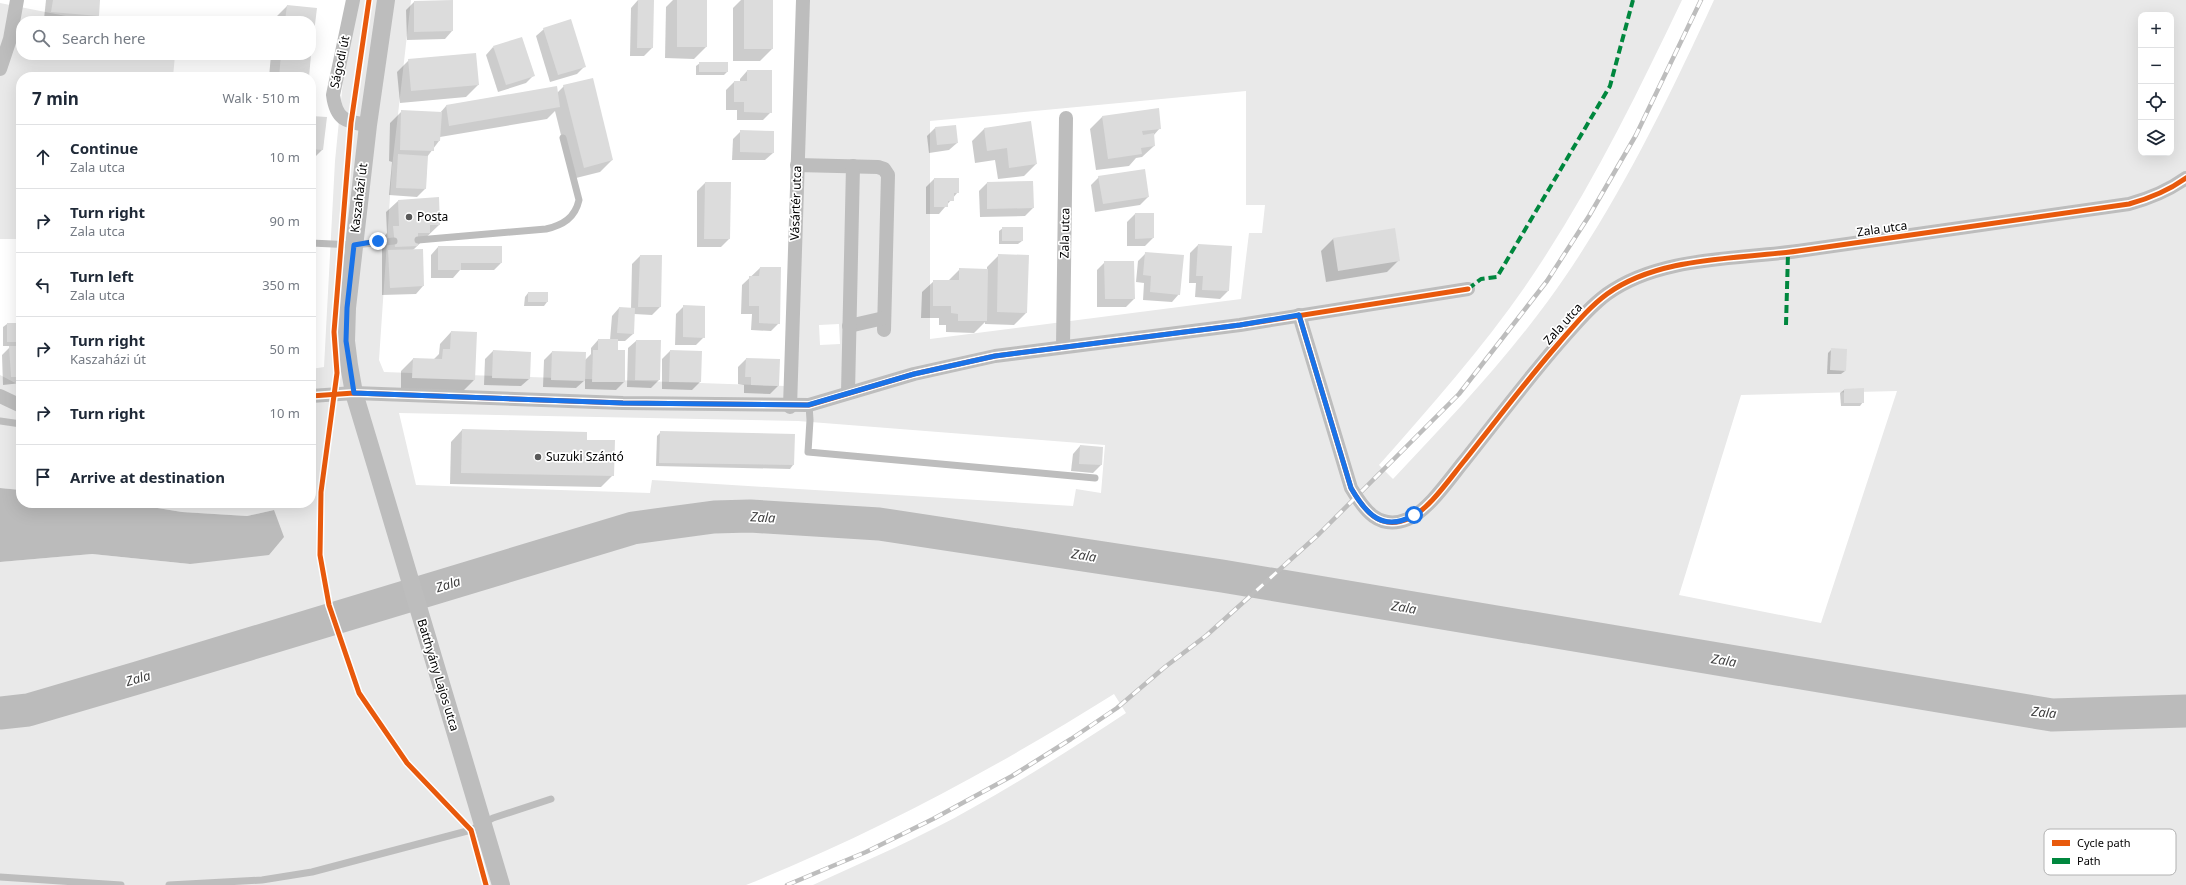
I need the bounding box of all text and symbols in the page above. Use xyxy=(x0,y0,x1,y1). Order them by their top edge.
map controls xyxy=(2138,12,2174,156)
button: + xyxy=(2138,12,2174,48)
search box xyxy=(16,16,316,60)
icon: search xyxy=(30,27,52,49)
text: Search here xyxy=(62,28,145,48)
street label: Ságodi út xyxy=(326,33,354,90)
button: − xyxy=(2138,48,2174,84)
button: locate xyxy=(2138,84,2174,120)
text: 7 min xyxy=(32,87,79,110)
text: Walk · 510 m xyxy=(222,89,300,107)
button: layers xyxy=(2138,120,2174,156)
text: Continue xyxy=(70,138,138,158)
icon: ahead xyxy=(32,146,54,168)
text: 10 m xyxy=(270,148,300,166)
text: Zala utca xyxy=(70,158,125,176)
street label: Kaszaházi út xyxy=(346,161,371,234)
street label: Vásártér utca xyxy=(786,165,805,241)
text: Turn right xyxy=(70,202,145,222)
street label: Zala utca xyxy=(1056,207,1073,259)
place label: Posta xyxy=(417,208,448,225)
icon: right xyxy=(32,210,54,232)
text: 90 m xyxy=(270,212,300,230)
marker: Posta xyxy=(404,212,414,222)
street label: Zala utca xyxy=(1856,217,1908,240)
text: Zala utca xyxy=(70,222,125,240)
route end xyxy=(369,232,387,250)
text: Turn left xyxy=(70,266,134,286)
icon: left xyxy=(32,274,54,296)
text: 350 m xyxy=(262,276,300,294)
text: Zala utca xyxy=(70,286,125,304)
street label: Zala utca xyxy=(1539,299,1586,348)
text: Turn right xyxy=(70,330,145,350)
icon: right xyxy=(32,338,54,360)
text: 50 m xyxy=(270,340,300,358)
text: Kaszaházi út xyxy=(70,350,146,368)
icon: right xyxy=(32,402,54,424)
text: Turn right xyxy=(70,403,145,423)
text: 10 m xyxy=(270,404,300,422)
place label: Suzuki Szántó xyxy=(546,448,624,465)
marker: Suzuki Szántó xyxy=(533,452,543,462)
icon: arrive xyxy=(32,466,54,488)
text: Arrive at destination xyxy=(70,467,225,487)
route start xyxy=(1405,506,1423,524)
water label: Zala xyxy=(749,507,777,527)
water label: Zala xyxy=(1069,544,1098,566)
water label: Zala xyxy=(432,572,463,597)
water label: Zala xyxy=(1389,596,1418,618)
street label: Batthyány Lajos utca xyxy=(413,617,464,733)
water label: Zala xyxy=(1709,649,1738,671)
water label: Zala xyxy=(123,666,153,690)
water label: Zala xyxy=(2030,702,2058,722)
legend xyxy=(2044,829,2176,875)
text: Cycle path xyxy=(2077,835,2130,850)
text: Path xyxy=(2077,853,2101,868)

